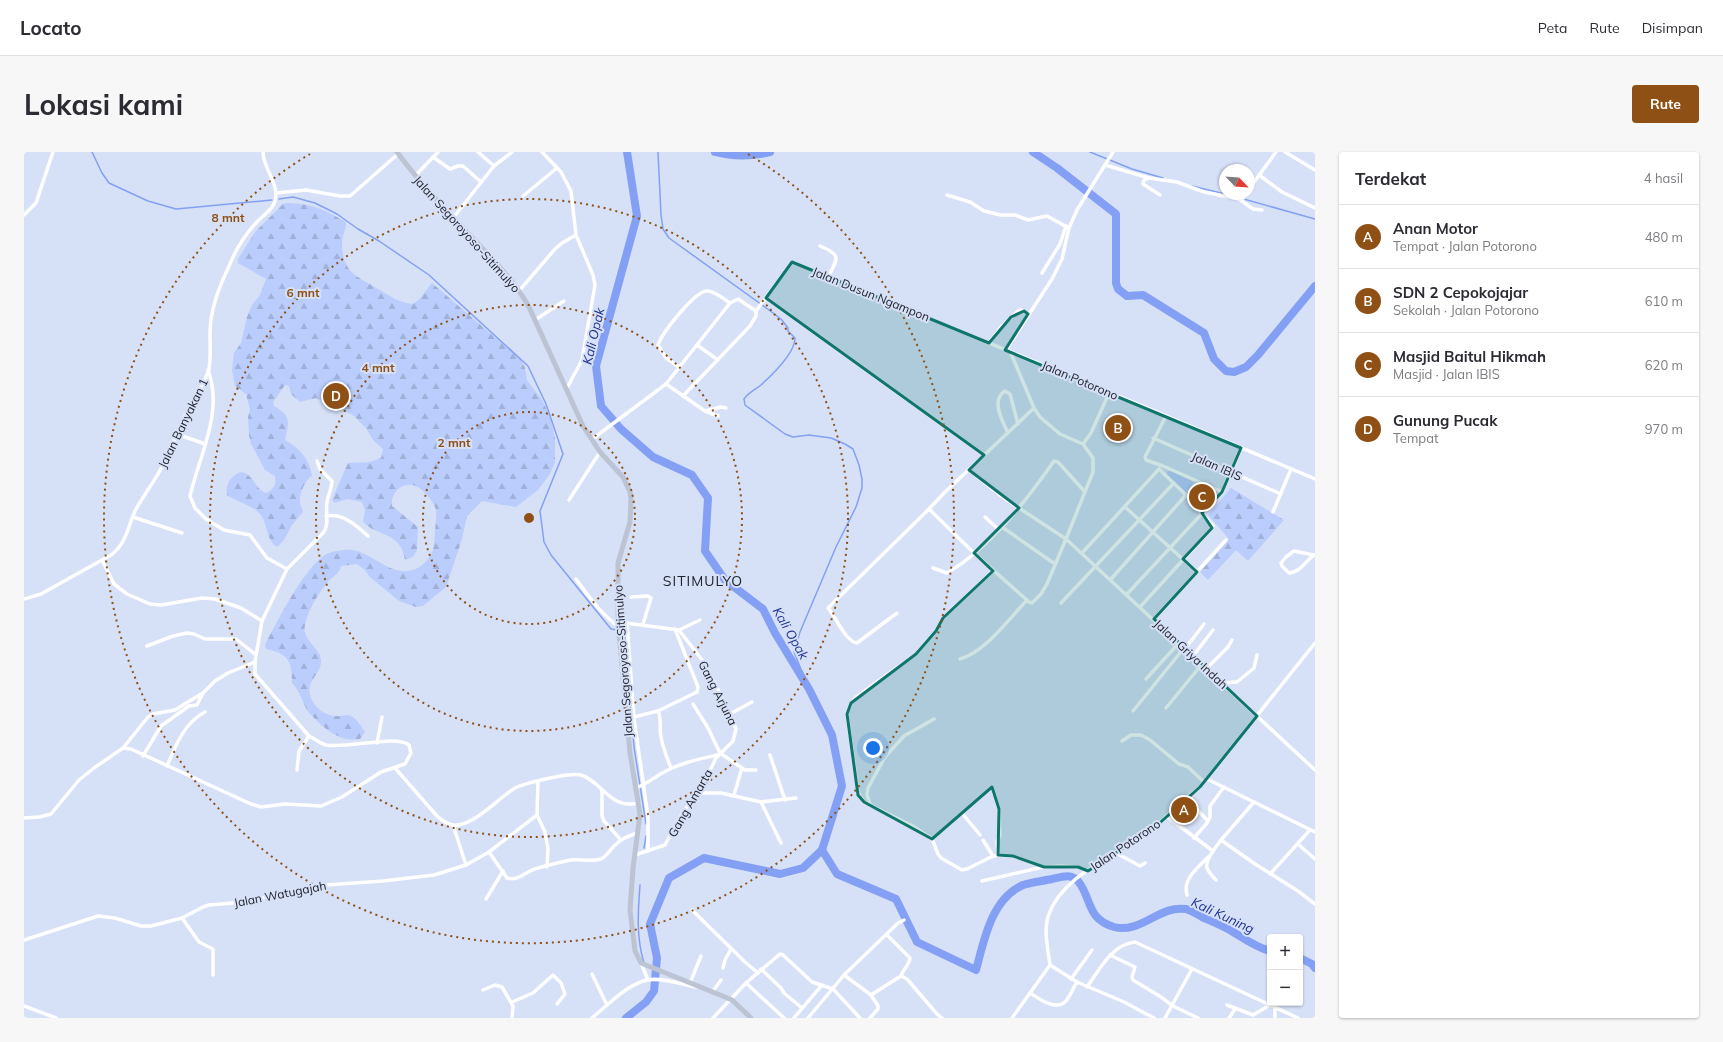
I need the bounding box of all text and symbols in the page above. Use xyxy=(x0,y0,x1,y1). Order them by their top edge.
text: Locato xyxy=(20,16,81,40)
text: Peta xyxy=(1538,19,1567,37)
text: Rute xyxy=(1589,19,1620,37)
text: Disimpan xyxy=(1642,19,1703,37)
button: Rute xyxy=(1632,85,1699,123)
text: Lokasi kami xyxy=(24,87,183,122)
north arrow xyxy=(1219,164,1255,200)
text: Terdekat xyxy=(1355,168,1426,189)
text: 4 hasil xyxy=(1644,170,1683,186)
street label: Jalan Segoroyoso-Sitimulyo xyxy=(410,172,524,296)
text: 8 mnt xyxy=(211,210,245,225)
text: Anan Motor xyxy=(1393,219,1478,238)
text: A xyxy=(1363,229,1373,245)
text: 480 m xyxy=(1645,229,1683,245)
text: Tempat · Jalan Potorono xyxy=(1393,238,1537,254)
street label: Jalan Dusun Ngampon xyxy=(810,264,932,324)
text: SDN 2 Cepokojajar xyxy=(1393,283,1528,302)
text: 6 mnt xyxy=(286,285,320,300)
text: B xyxy=(1364,293,1372,309)
text: 610 m xyxy=(1645,293,1683,309)
text: Sekolah · Jalan Potorono xyxy=(1393,302,1539,318)
water label: Kali Opak xyxy=(579,306,607,366)
text: Masjid Baitul Hikmah xyxy=(1393,347,1546,366)
street label: Jalan Potorono xyxy=(1039,357,1121,403)
text: C xyxy=(1364,357,1372,373)
text: 620 m xyxy=(1645,357,1683,373)
text: 4 mnt xyxy=(361,360,395,375)
text: Masjid · Jalan IBIS xyxy=(1393,366,1500,382)
street label: Jalan Banyakan 1 xyxy=(155,376,211,470)
pin: D xyxy=(323,381,349,411)
text: Gunung Pucak xyxy=(1393,411,1497,430)
pin: B xyxy=(1105,413,1131,443)
text: D xyxy=(1363,421,1373,437)
text: 970 m xyxy=(1645,421,1683,437)
text: Tempat xyxy=(1393,430,1439,446)
text: 2 mnt xyxy=(437,435,471,450)
street label: Jalan IBIS xyxy=(1190,448,1244,484)
pin: C xyxy=(1189,482,1215,512)
centre of rings xyxy=(522,511,536,525)
district label: SITIMULYO xyxy=(663,572,743,590)
street label: Jalan Segoroyoso-Sitimulyo xyxy=(610,584,636,738)
water label: Kali Opak xyxy=(770,604,813,662)
street label: Jalan Griya Indah xyxy=(1151,616,1231,692)
street label: Gang Arjuna xyxy=(695,658,741,728)
your location xyxy=(863,738,883,758)
street label: Gang Amarta xyxy=(665,766,715,840)
pin: A xyxy=(1171,795,1197,825)
street label: Jalan Potorono xyxy=(1087,816,1163,874)
street label: Jalan Watugajah xyxy=(232,878,328,910)
water label: Kali Kuning xyxy=(1189,894,1257,937)
map controls xyxy=(1267,934,1303,1006)
button: + xyxy=(1267,934,1303,970)
button: − xyxy=(1267,970,1303,1006)

